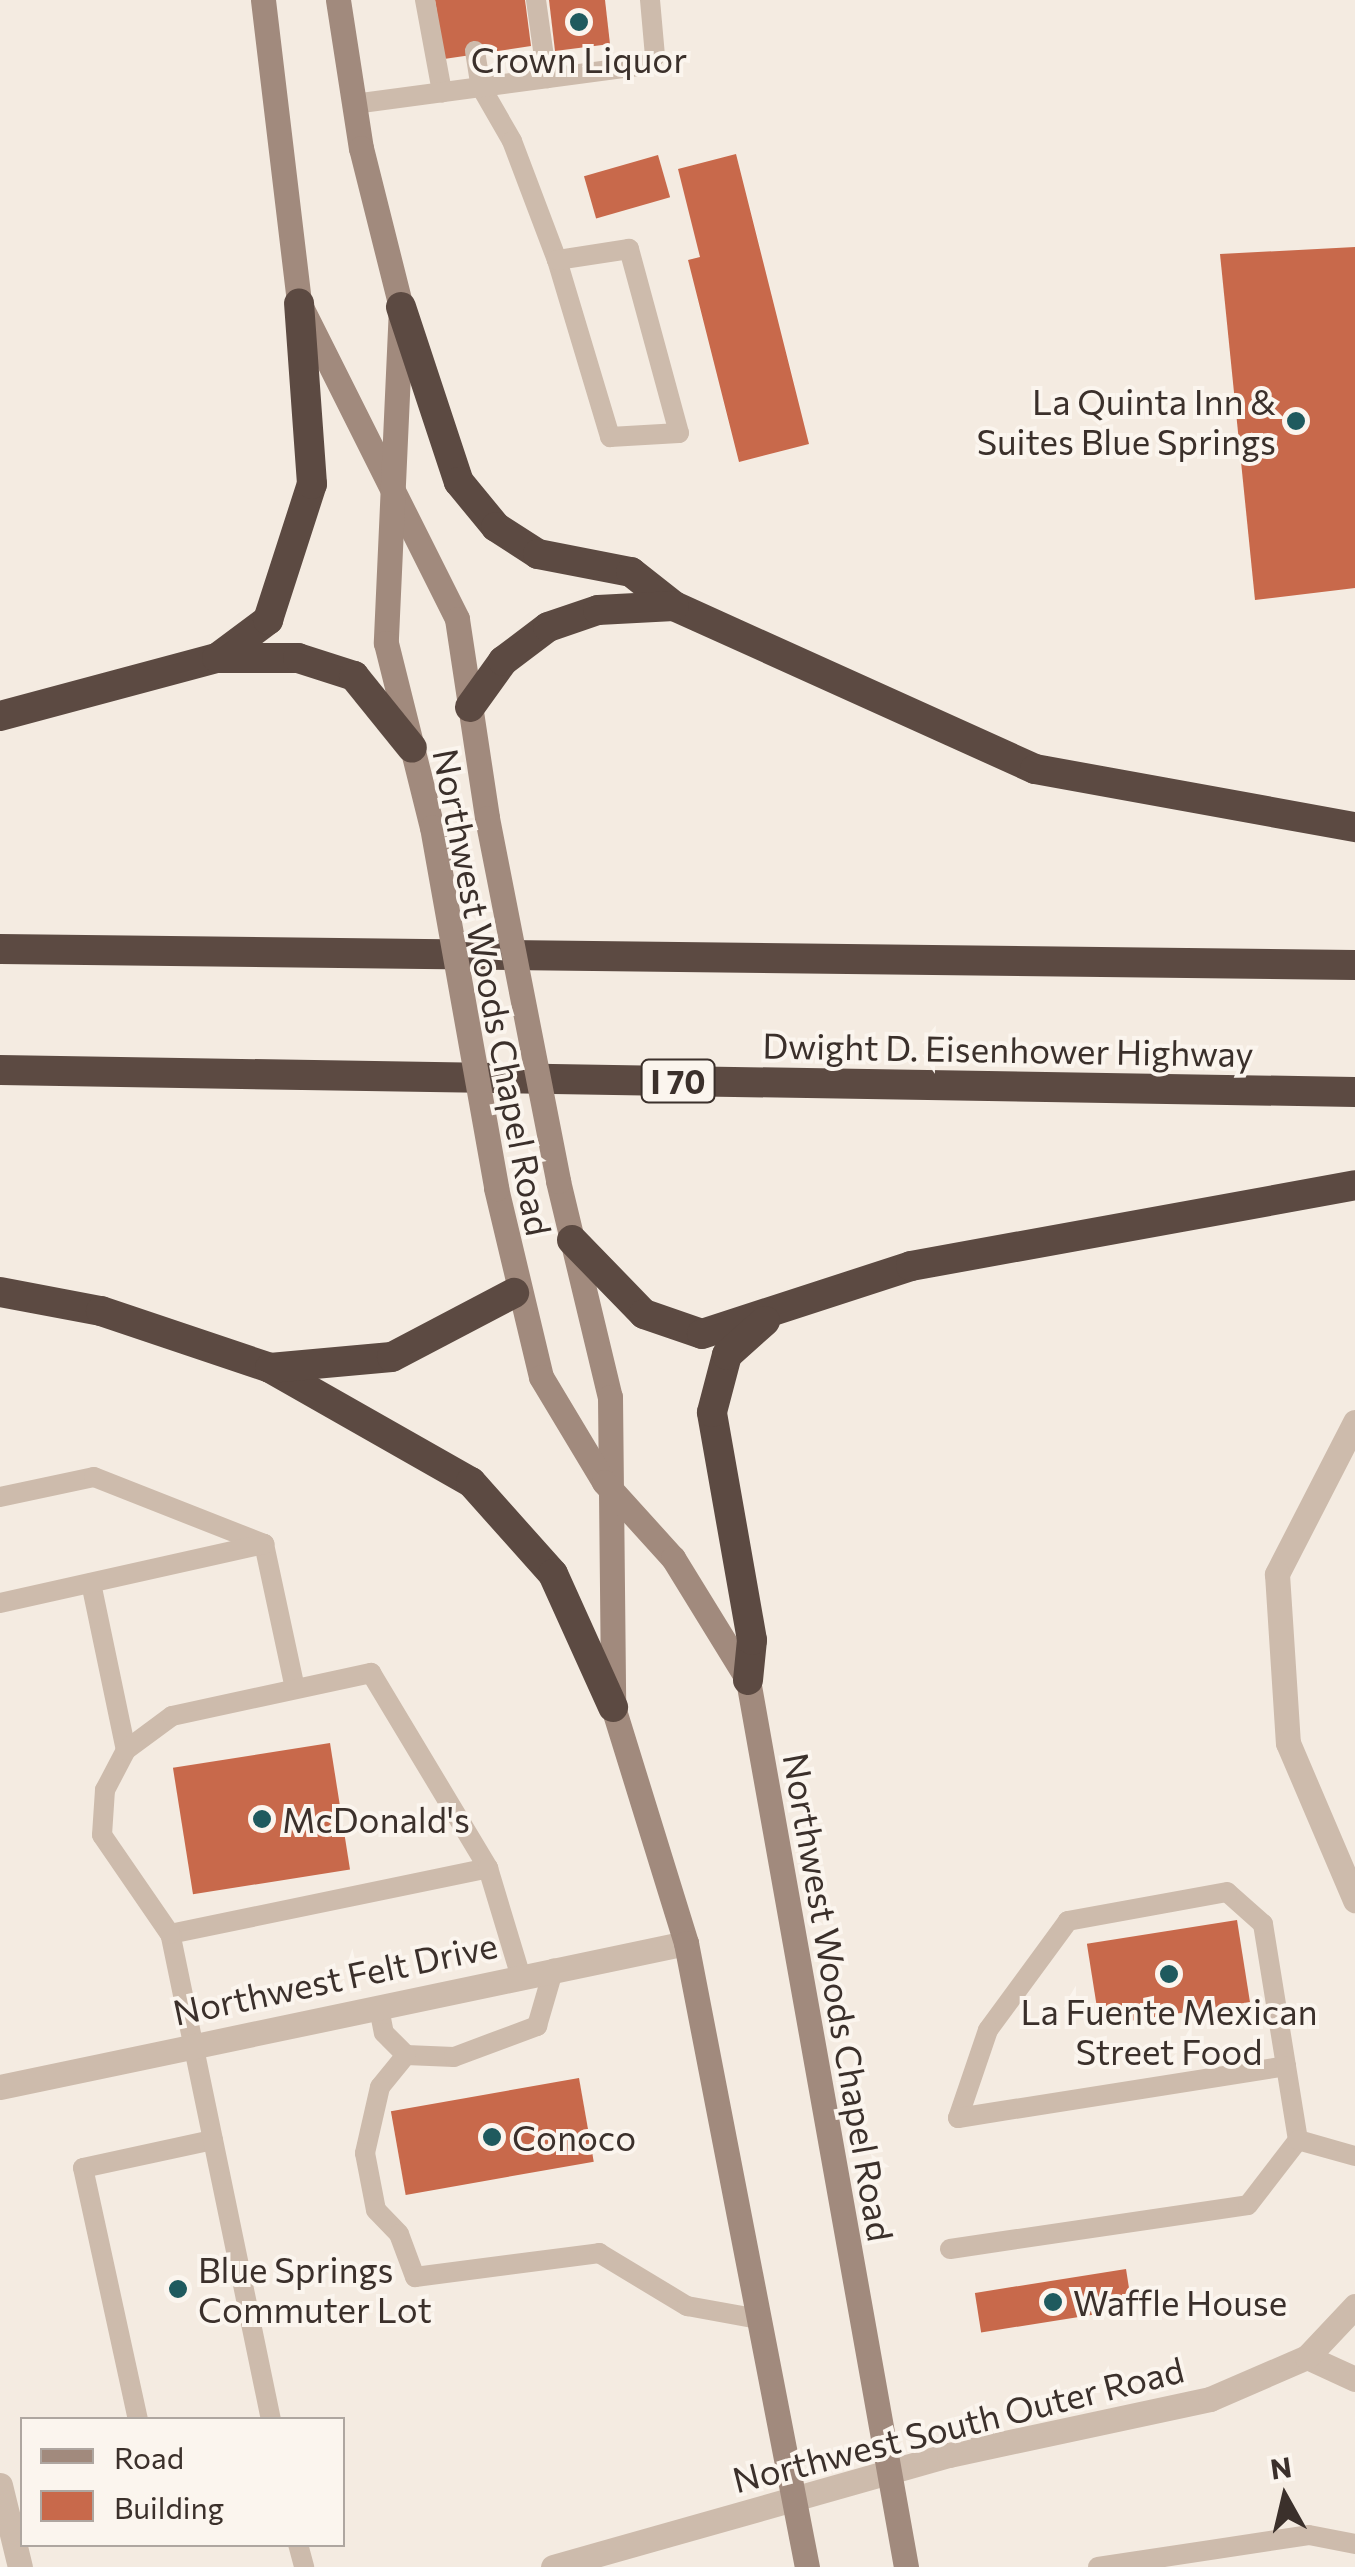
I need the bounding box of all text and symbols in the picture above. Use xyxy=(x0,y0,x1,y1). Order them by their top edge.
marker: Crown Liquor xyxy=(568,11,590,33)
place label: Crown Liquor xyxy=(471,38,687,80)
place label: La Quinta Inn & Suites Blue Springs xyxy=(976,380,1276,462)
marker: La Quinta Inn & Suites Blue Springs xyxy=(1285,410,1307,432)
street label: Northwest Woods Chapel Road xyxy=(425,745,561,1239)
street label: Dwight D. Eisenhower Highway xyxy=(762,1024,1254,1074)
road number: I 70 xyxy=(640,1054,716,1108)
street label: Northwest Woods Chapel Road xyxy=(775,1750,903,2244)
place label: McDonald's xyxy=(282,1798,470,1840)
marker: McDonald's xyxy=(251,1808,273,1830)
street label: Northwest Felt Drive xyxy=(169,1923,501,2033)
marker: La Fuente Mexican Street Food xyxy=(1158,1963,1180,1985)
place label: La Fuente Mexican Street Food xyxy=(1020,1990,1318,2072)
place label: Conoco xyxy=(512,2116,636,2158)
marker: Conoco xyxy=(481,2126,503,2148)
place label: Blue Springs Commuter Lot xyxy=(198,2248,432,2330)
marker: Blue Springs Commuter Lot xyxy=(167,2278,189,2300)
place label: Waffle House xyxy=(1073,2281,1287,2323)
marker: Waffle House xyxy=(1042,2291,1064,2313)
street label: Northwest South Outer Road xyxy=(728,2348,1188,2500)
legend xyxy=(20,2417,345,2547)
text: Road xyxy=(114,2438,184,2475)
north arrow xyxy=(1235,2447,1335,2547)
text: N xyxy=(1268,2449,1294,2486)
text: Building xyxy=(114,2488,224,2525)

